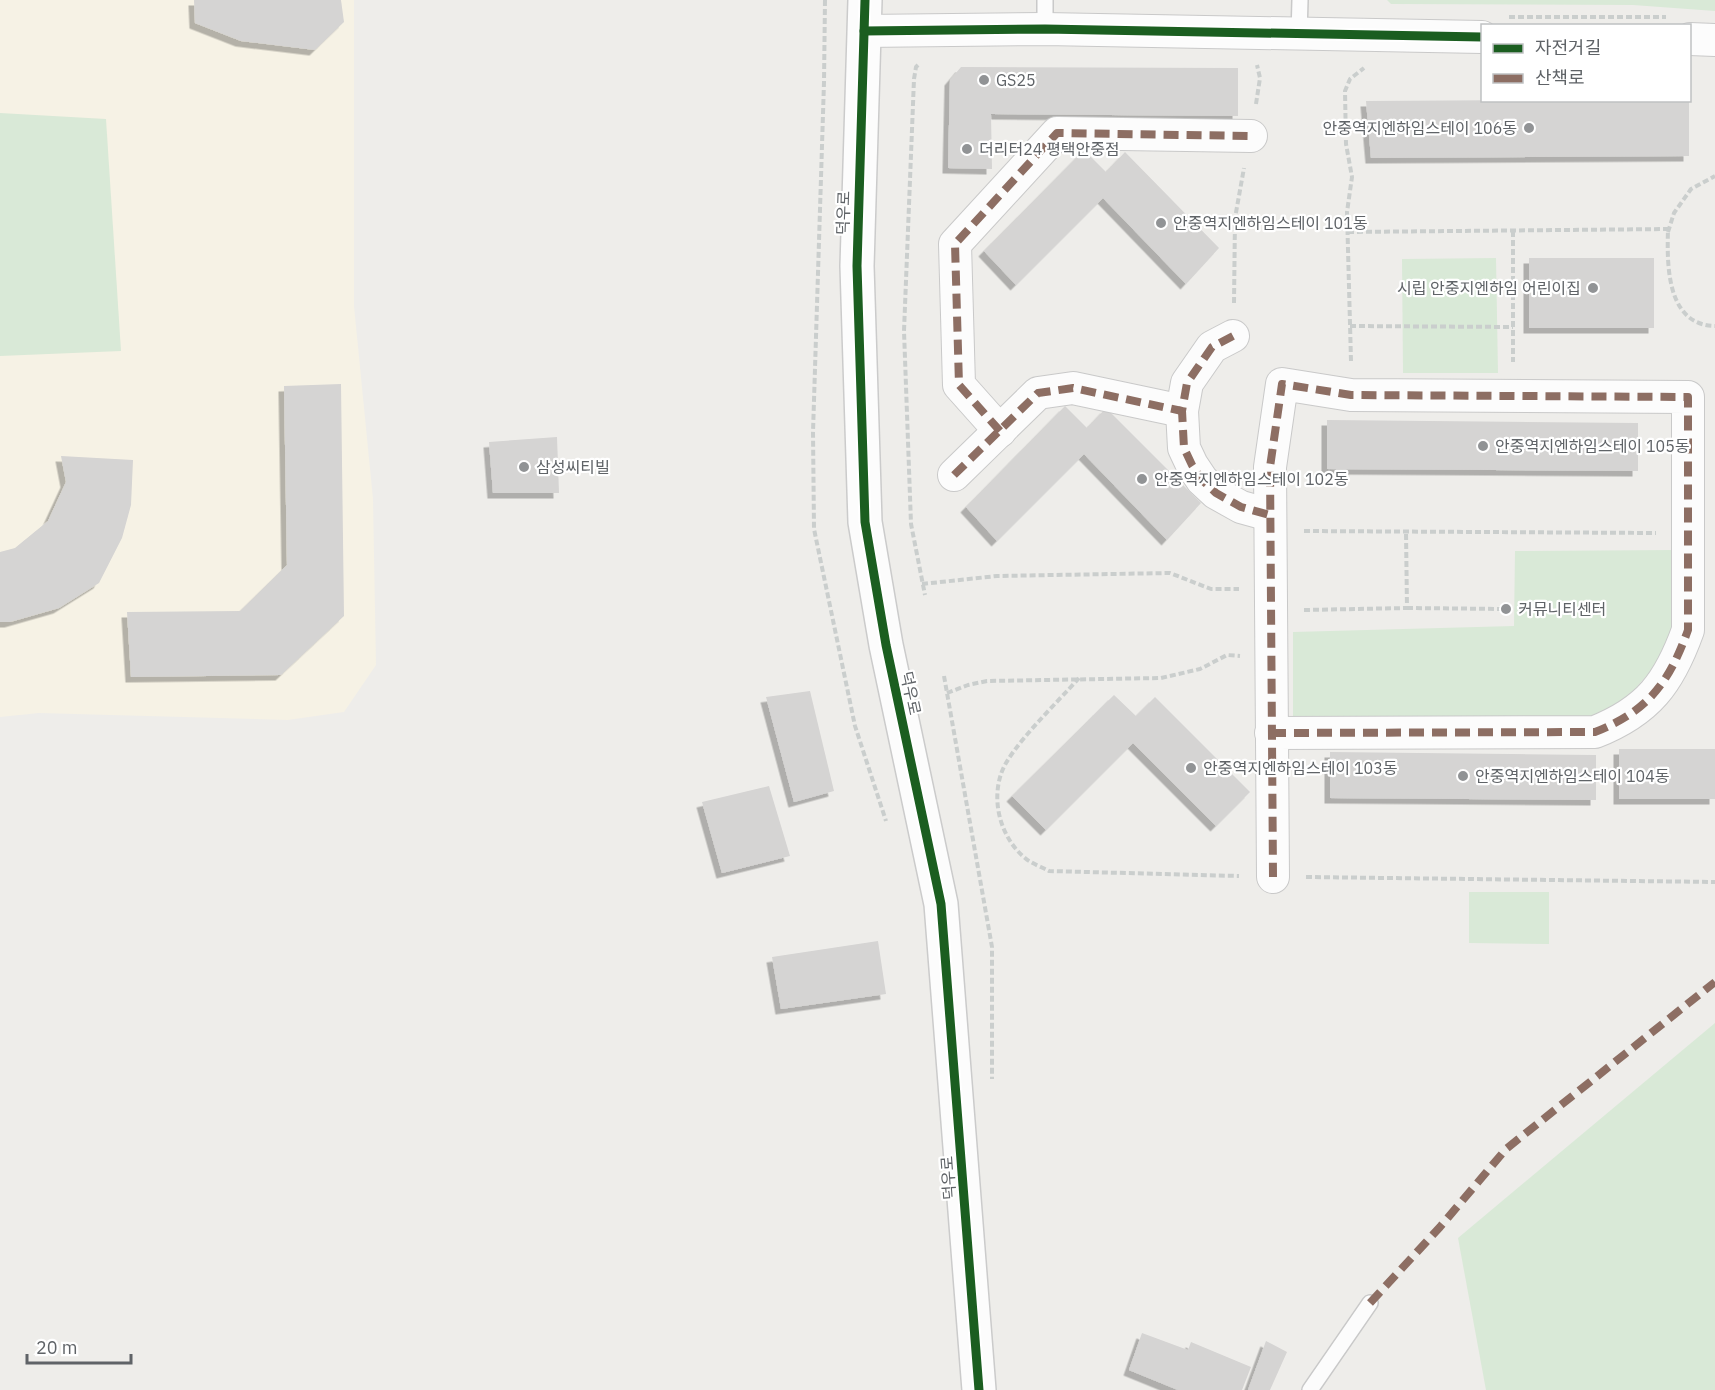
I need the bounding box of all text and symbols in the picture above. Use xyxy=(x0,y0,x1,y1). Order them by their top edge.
legend xyxy=(1481,24,1691,102)
text: 자전거길 xyxy=(1535,36,1601,59)
text: 산책로 xyxy=(1535,66,1585,89)
place label: GS25 xyxy=(996,70,1036,90)
marker: GS25 xyxy=(977,73,991,87)
place label: 안중역지엔하임스테이 106동 xyxy=(1323,118,1517,138)
marker: 안중역지엔하임스테이 106동 xyxy=(1522,121,1536,135)
place label: 더리터24 평택안중점 xyxy=(979,139,1120,159)
marker: 더리터24 평택안중점 xyxy=(960,142,974,156)
street label: 덕우로 xyxy=(832,190,854,235)
place label: 안중역지엔하임스테이 101동 xyxy=(1173,213,1368,233)
marker: 안중역지엔하임스테이 101동 xyxy=(1154,216,1168,230)
place label: 시립 안중지엔하임 어린이집 xyxy=(1397,278,1581,298)
marker: 시립 안중지엔하임 어린이집 xyxy=(1586,281,1600,295)
place label: 안중역지엔하임스테이 105동 xyxy=(1495,436,1690,456)
marker: 안중역지엔하임스테이 105동 xyxy=(1476,439,1490,453)
place label: 삼성씨티빌 xyxy=(536,457,610,477)
marker: 삼성씨티빌 xyxy=(517,460,531,474)
place label: 안중역지엔하임스테이 102동 xyxy=(1154,469,1349,489)
marker: 안중역지엔하임스테이 102동 xyxy=(1135,472,1149,486)
place label: 커뮤니티센터 xyxy=(1518,599,1606,619)
marker: 커뮤니티센터 xyxy=(1499,602,1513,616)
street label: 덕우로 xyxy=(897,669,925,717)
place label: 안중역지엔하임스테이 103동 xyxy=(1203,758,1398,778)
marker: 안중역지엔하임스테이 103동 xyxy=(1184,761,1198,775)
place label: 안중역지엔하임스테이 104동 xyxy=(1475,766,1670,786)
marker: 안중역지엔하임스테이 104동 xyxy=(1456,769,1470,783)
street label: 덕우로 xyxy=(936,1155,960,1201)
scale bar xyxy=(27,1327,130,1365)
text: 20 m xyxy=(36,1336,78,1359)

